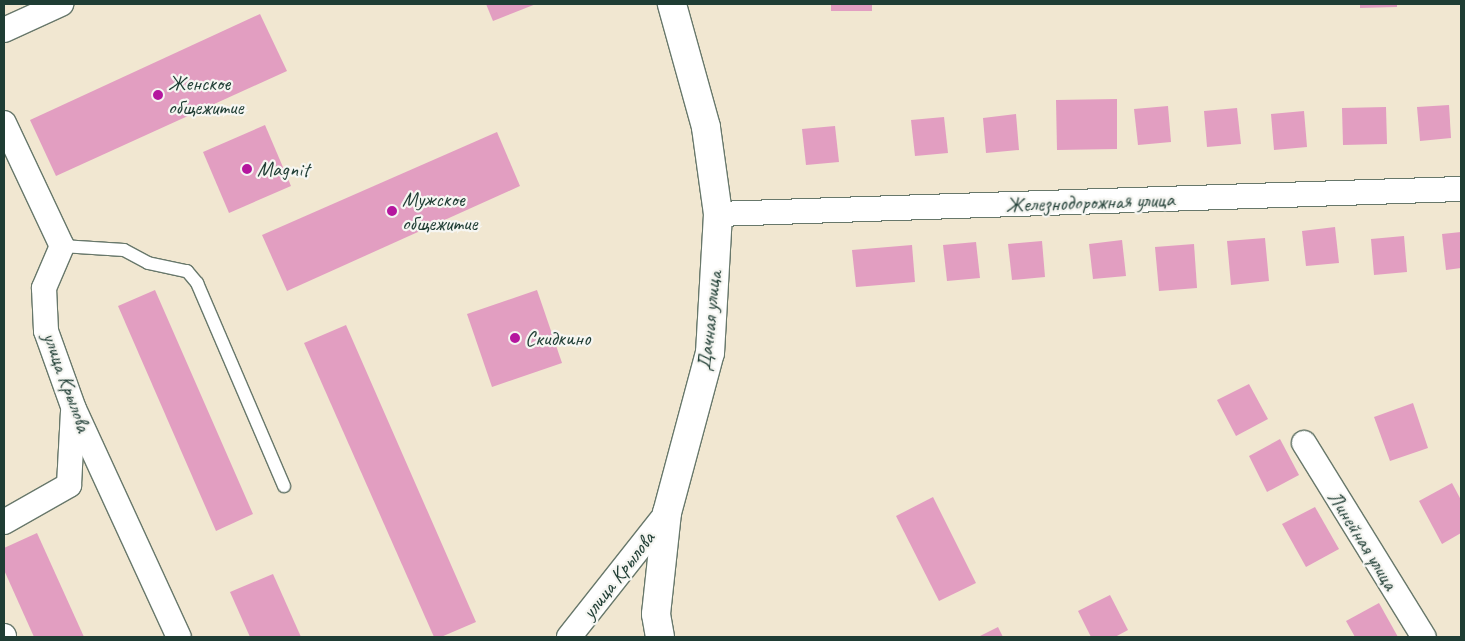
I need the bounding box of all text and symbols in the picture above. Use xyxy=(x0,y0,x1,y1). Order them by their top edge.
place label: Женское общежитие xyxy=(168,70,243,120)
marker: Женское общежитие xyxy=(152,89,164,101)
place label: Magnit xyxy=(257,156,309,182)
marker: Magnit xyxy=(241,163,253,175)
place label: Мужское общежитие xyxy=(402,186,477,236)
street label: Железнодорожная улица xyxy=(1004,186,1176,218)
marker: Мужское общежитие xyxy=(386,205,398,217)
street label: Дачная улица xyxy=(691,270,727,372)
place label: Скидкино xyxy=(525,325,590,351)
street label: улица Крылова xyxy=(37,329,97,435)
marker: Скидкино xyxy=(509,332,521,344)
street label: Линейная улица xyxy=(1322,485,1404,595)
street label: улица Крылова xyxy=(576,527,660,623)

